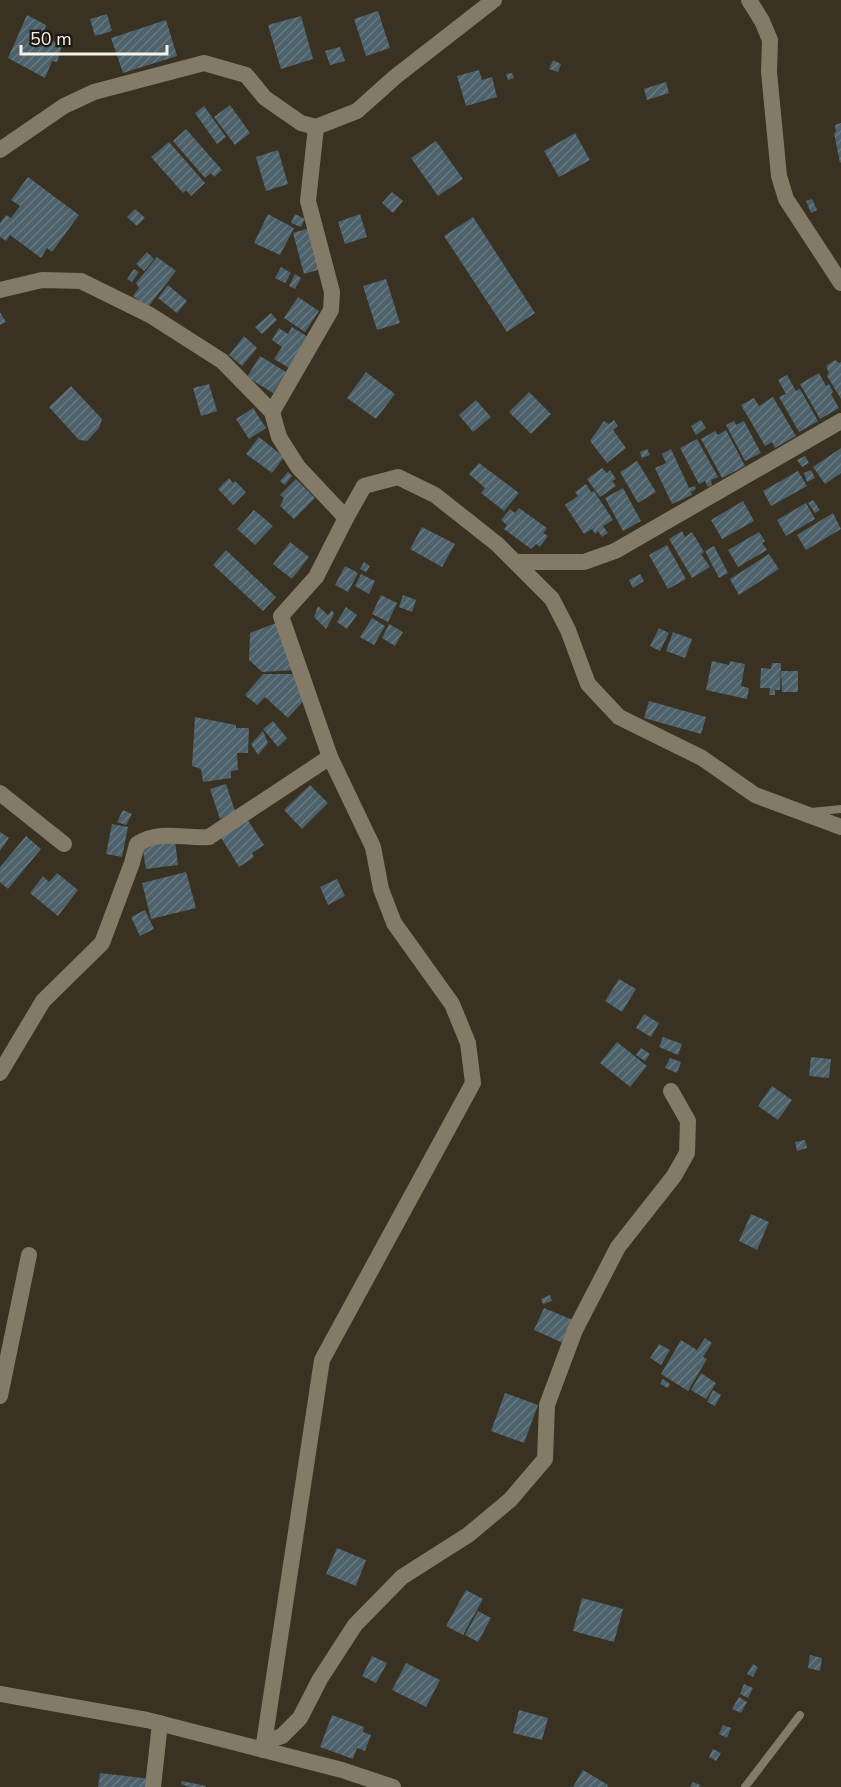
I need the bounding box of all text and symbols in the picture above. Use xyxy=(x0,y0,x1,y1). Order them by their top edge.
scale bar xyxy=(21,18,166,56)
text: 50 m xyxy=(30,27,72,51)

